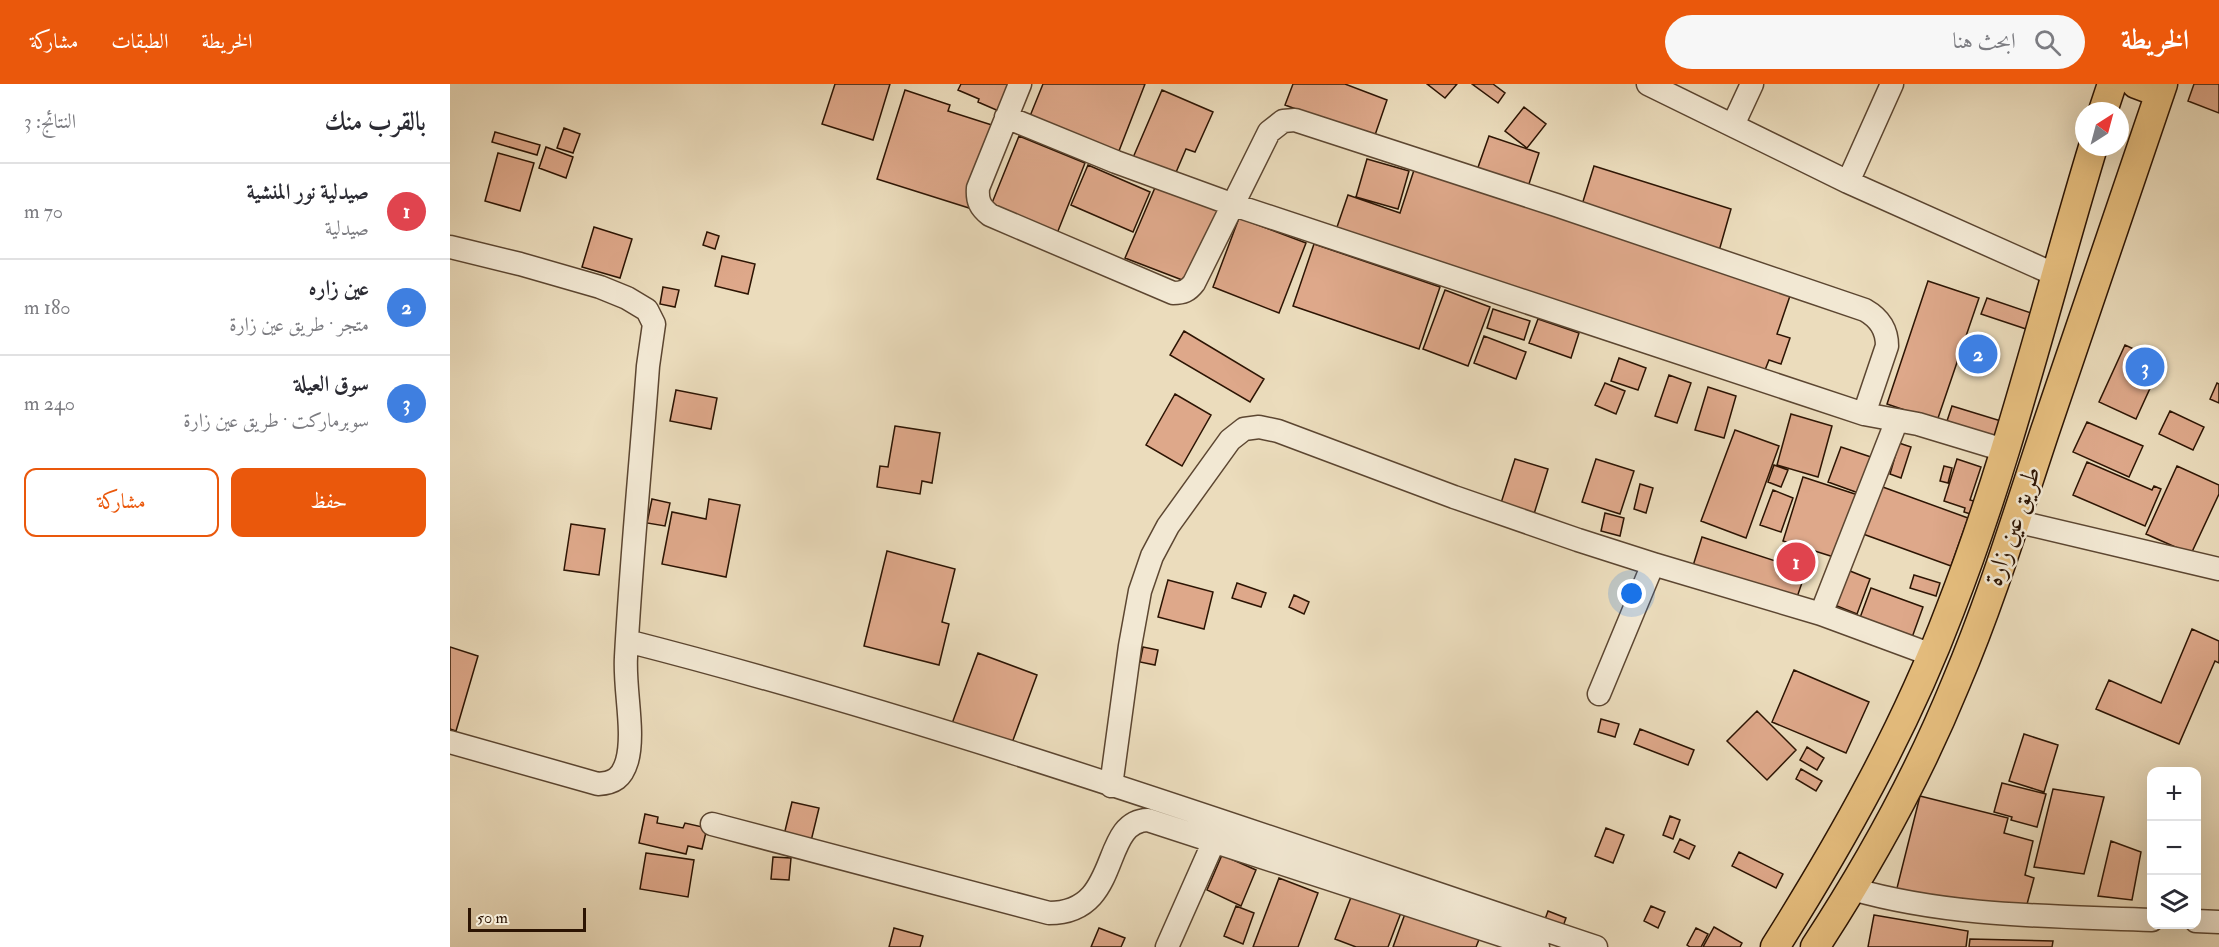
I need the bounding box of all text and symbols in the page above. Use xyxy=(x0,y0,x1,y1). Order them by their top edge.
search box xyxy=(1665,15,2085,69)
text: الخريطة xyxy=(2121,23,2189,58)
icon: search xyxy=(2031,26,2064,59)
text: ابحث هنا xyxy=(1953,27,2016,55)
text: مشاركة xyxy=(30,28,78,55)
text: الطبقات xyxy=(111,28,168,55)
text: الخريطة xyxy=(201,28,253,55)
north arrow xyxy=(2075,102,2129,156)
text: بالقرب منك xyxy=(324,106,426,138)
text: النتائج: 3 xyxy=(24,109,76,134)
text: صيدلية نور المنشية xyxy=(246,178,369,206)
text: 70 m xyxy=(24,199,63,224)
text: 1 xyxy=(403,199,410,224)
text: صيدلية xyxy=(325,216,369,241)
text: عين زاره xyxy=(309,274,369,302)
text: 180 m xyxy=(24,295,71,320)
text: 2 xyxy=(401,295,412,320)
text: متجر · طريق عين زارة xyxy=(229,312,369,337)
pin: 2 xyxy=(1958,332,1997,376)
pin: 3 xyxy=(2126,344,2164,390)
text: سوق العيلة xyxy=(294,370,369,398)
text: 240 m xyxy=(24,391,75,416)
text: 3 xyxy=(403,391,410,416)
text: سوبرماركت · طريق عين زارة xyxy=(183,408,369,433)
street label: طريق عين زارة xyxy=(1978,462,2048,590)
button: مشاركة xyxy=(24,468,219,537)
button: حفظ xyxy=(231,468,426,537)
pin: 1 xyxy=(1776,540,1816,584)
your location xyxy=(1617,579,1646,608)
map controls xyxy=(2147,767,2201,929)
button: + xyxy=(2147,767,2201,821)
button: − xyxy=(2147,821,2201,875)
button: layers xyxy=(2147,875,2201,929)
scale bar xyxy=(468,905,586,932)
text: 50 m xyxy=(477,908,508,928)

